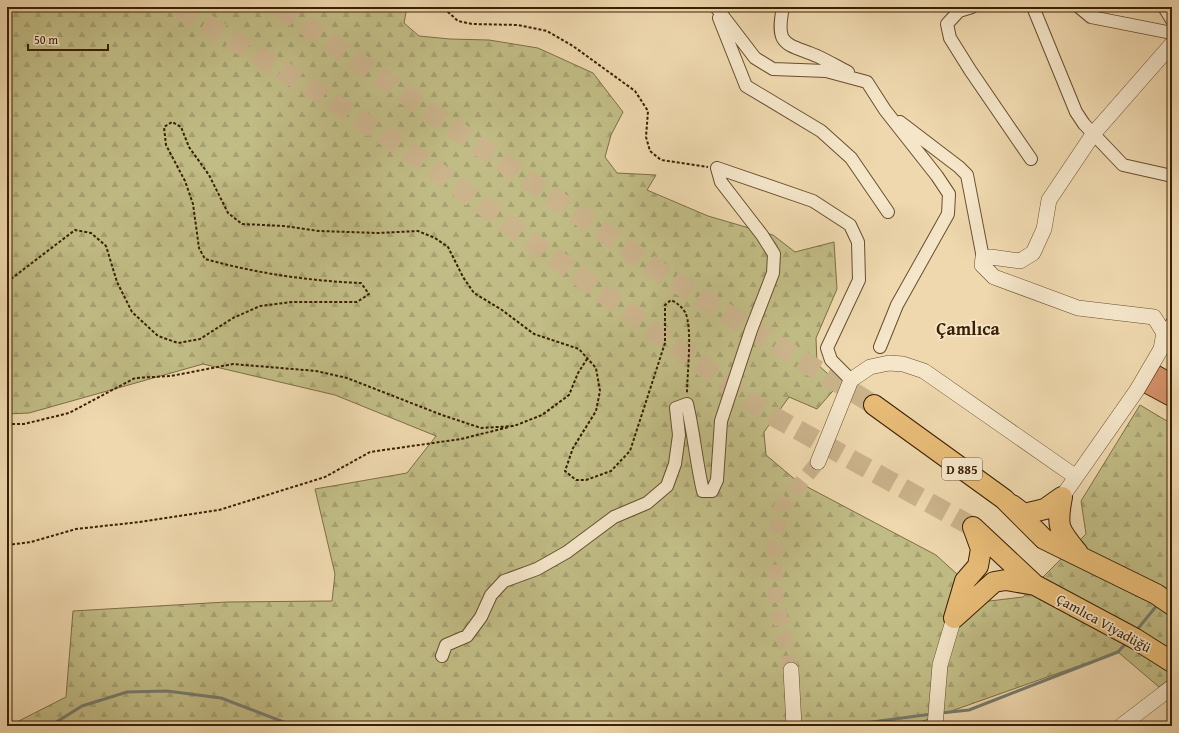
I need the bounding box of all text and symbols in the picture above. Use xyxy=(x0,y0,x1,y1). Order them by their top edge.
scale bar xyxy=(28,26,108,52)
text: 50 m xyxy=(34,31,58,48)
district label: Çamlıca xyxy=(936,315,1001,342)
road number: D 885 xyxy=(942,458,982,480)
street label: Çamlıca Viyadüğü xyxy=(1053,589,1155,658)

